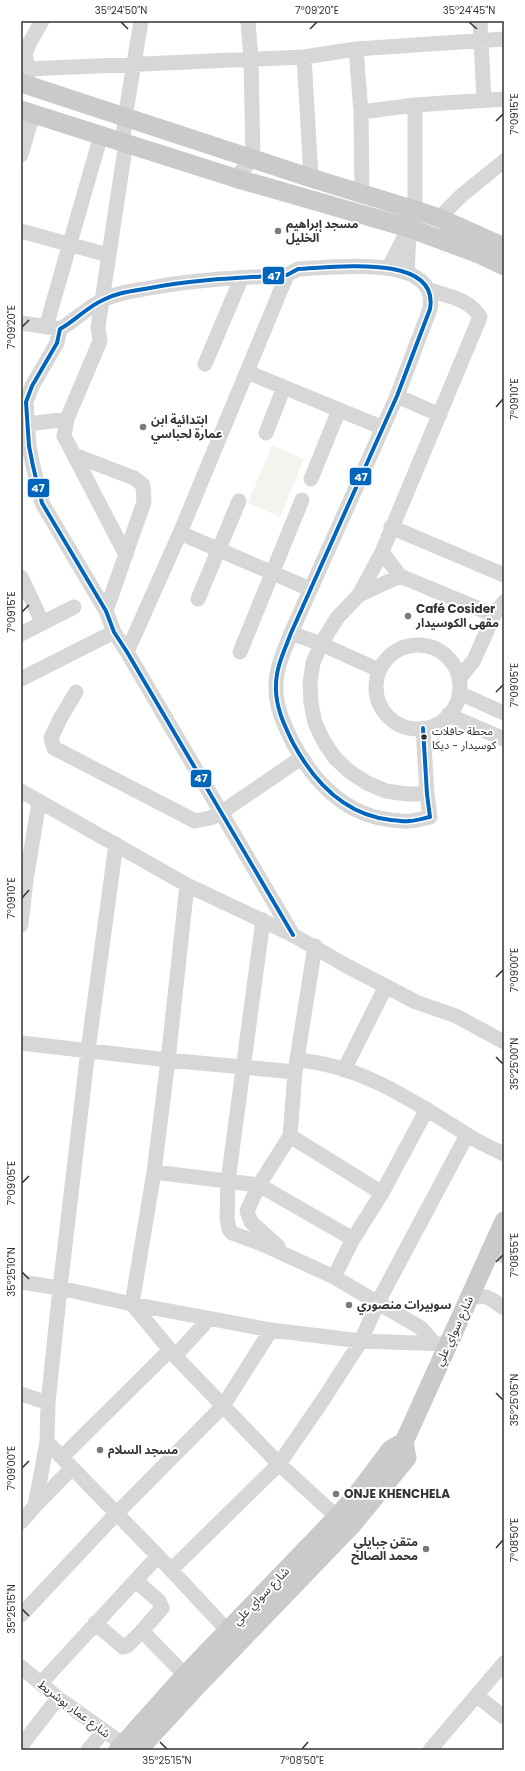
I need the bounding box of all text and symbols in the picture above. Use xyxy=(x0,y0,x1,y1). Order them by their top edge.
text: 35°24'50"N xyxy=(95,3,147,18)
text: 7°09'20"E xyxy=(295,3,339,18)
text: 35°24'45"N xyxy=(443,3,495,18)
text: 7°09'15"E xyxy=(507,93,522,135)
place label: مسجد إبراهيم الخليل xyxy=(286,215,358,246)
marker: مسجد إبراهيم الخليل xyxy=(273,226,283,236)
line badge: 47 xyxy=(262,266,285,285)
text: 47 xyxy=(267,268,281,284)
text: 7°09'20"E xyxy=(4,305,19,349)
text: 7°09'10"E xyxy=(507,378,522,420)
place label: ابتدائية ابن عمارة لحباسي xyxy=(151,411,223,444)
marker: ابتدائية ابن عمارة لحباسي xyxy=(138,422,148,432)
line badge: 47 xyxy=(349,467,372,486)
text: 47 xyxy=(354,469,368,485)
line badge: 47 xyxy=(27,478,50,498)
text: 47 xyxy=(31,480,45,496)
text: 7°09'15"E xyxy=(4,591,19,633)
place label: Café Cosider مقهى الكوسيدار xyxy=(415,600,499,631)
marker: Café Cosider مقهى الكوسيدار xyxy=(403,611,413,621)
text: 7°09'05"E xyxy=(507,663,522,707)
place label: محطة حافلات كوسيدار - ديكا xyxy=(432,723,497,753)
marker: محطة حافلات كوسيدار - ديكا xyxy=(419,732,429,742)
line badge: 47 xyxy=(190,769,212,788)
text: 47 xyxy=(194,770,208,786)
text: 7°09'10"E xyxy=(4,877,19,919)
text: 7°09'00"E xyxy=(507,948,522,992)
text: 35°25'00"N xyxy=(507,1038,522,1090)
text: 7°09'05"E xyxy=(4,1161,19,1205)
text: 7°08'55"E xyxy=(507,1233,522,1277)
text: 35°25'10"N xyxy=(4,1247,19,1297)
street label: شارع سواي علي xyxy=(430,1293,479,1369)
place label: سوبيرات منصوري xyxy=(357,1296,451,1315)
marker: سوبيرات منصوري xyxy=(344,1300,354,1310)
text: 35°25'05"N xyxy=(507,1374,522,1426)
place label: مسجد السلام xyxy=(108,1441,178,1459)
marker: مسجد السلام xyxy=(95,1445,105,1455)
text: 7°09'00"E xyxy=(4,1446,19,1490)
place label: ONJE KHENCHELA xyxy=(344,1485,450,1502)
marker: ONJE KHENCHELA xyxy=(331,1489,341,1499)
text: 7°08'50"E xyxy=(507,1518,522,1562)
place label: متقن جبايلي محمد الصالح xyxy=(351,1533,418,1565)
marker: متقن جبايلي محمد الصالح xyxy=(421,1544,431,1554)
street label: شارع سواي علي xyxy=(228,1563,294,1630)
text: 35°25'15"N xyxy=(4,1584,19,1634)
street label: شارع عمار بوشريط xyxy=(34,1676,114,1742)
text: 35°25'15"N xyxy=(142,1753,192,1768)
text: 7°08'50"E xyxy=(280,1753,324,1768)

